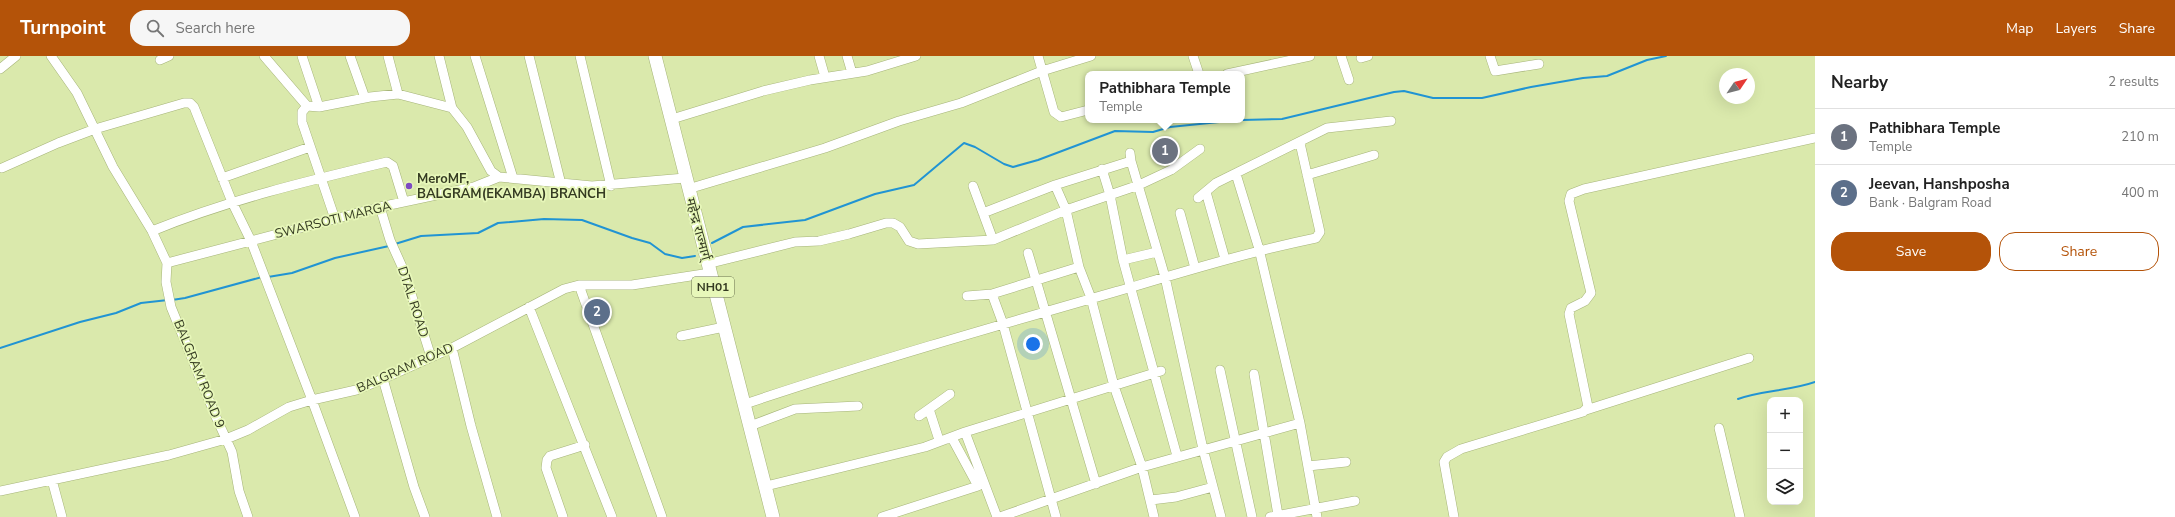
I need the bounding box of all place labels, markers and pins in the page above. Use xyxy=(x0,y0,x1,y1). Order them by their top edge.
pin: 1 xyxy=(1152,136,1178,166)
place label: MeroMF, BALGRAM(EKAMBA) BRANCH xyxy=(417,170,606,203)
marker: MeroMF, BALGRAM(EKAMBA) BRANCH xyxy=(404,181,414,191)
pin: 2 xyxy=(584,297,610,327)

